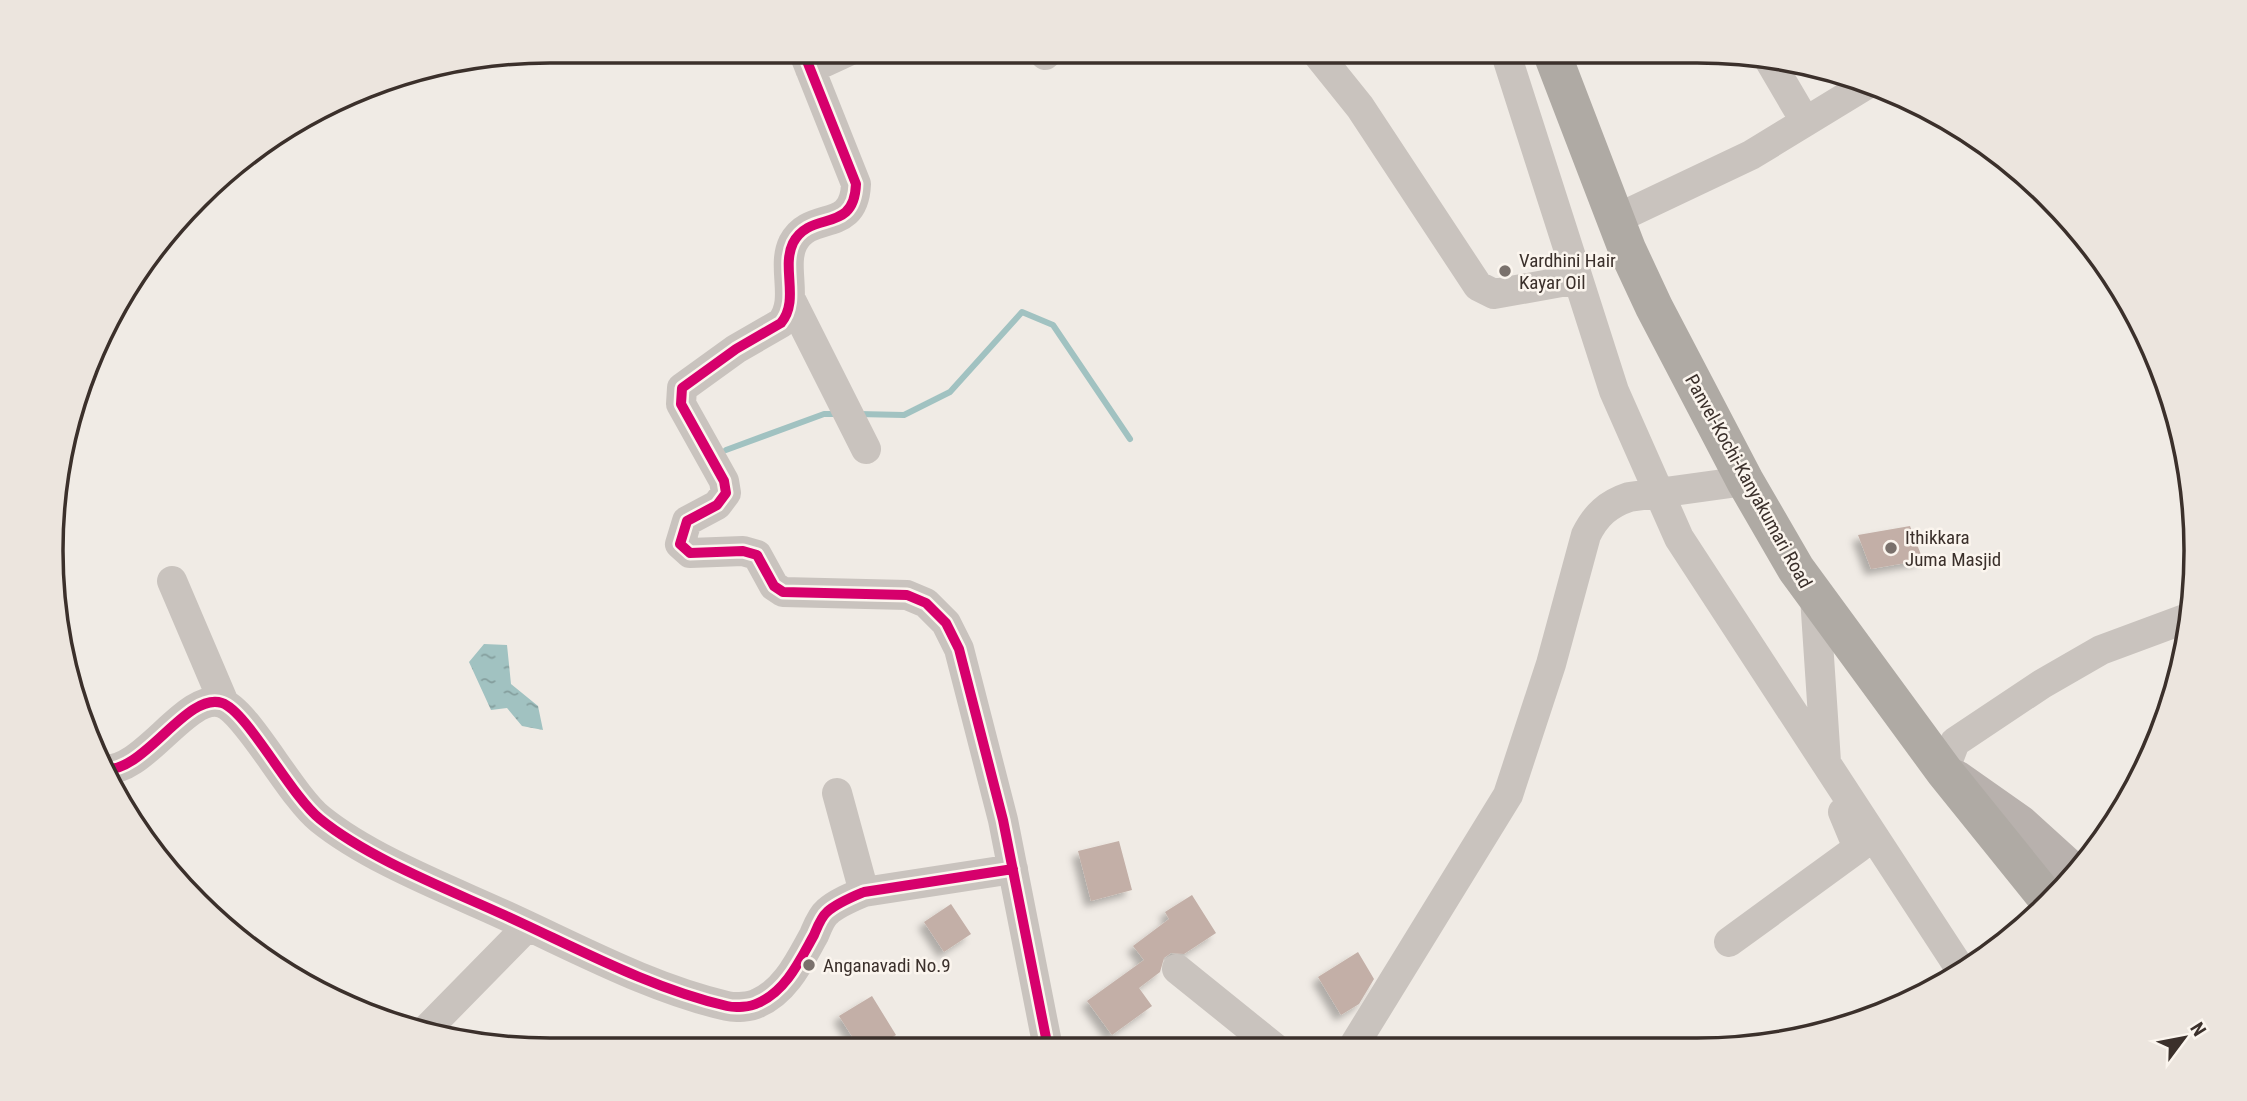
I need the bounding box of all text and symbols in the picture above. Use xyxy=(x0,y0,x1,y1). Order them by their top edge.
place label: Vardhini Hair Kayar Oil xyxy=(1519,249,1616,294)
marker: Vardhini Hair Kayar Oil xyxy=(1497,263,1513,279)
street label: Panvel-Kochi-Kanyakumari Road xyxy=(1680,370,1817,592)
place label: Ithikkara Juma Masjid xyxy=(1905,526,2001,571)
marker: Ithikkara Juma Masjid xyxy=(1883,540,1899,556)
place label: Anganavadi No.9 xyxy=(823,954,951,977)
marker: Anganavadi No.9 xyxy=(801,957,817,973)
north arrow xyxy=(2149,1003,2219,1073)
text: N xyxy=(2185,1018,2211,1040)

